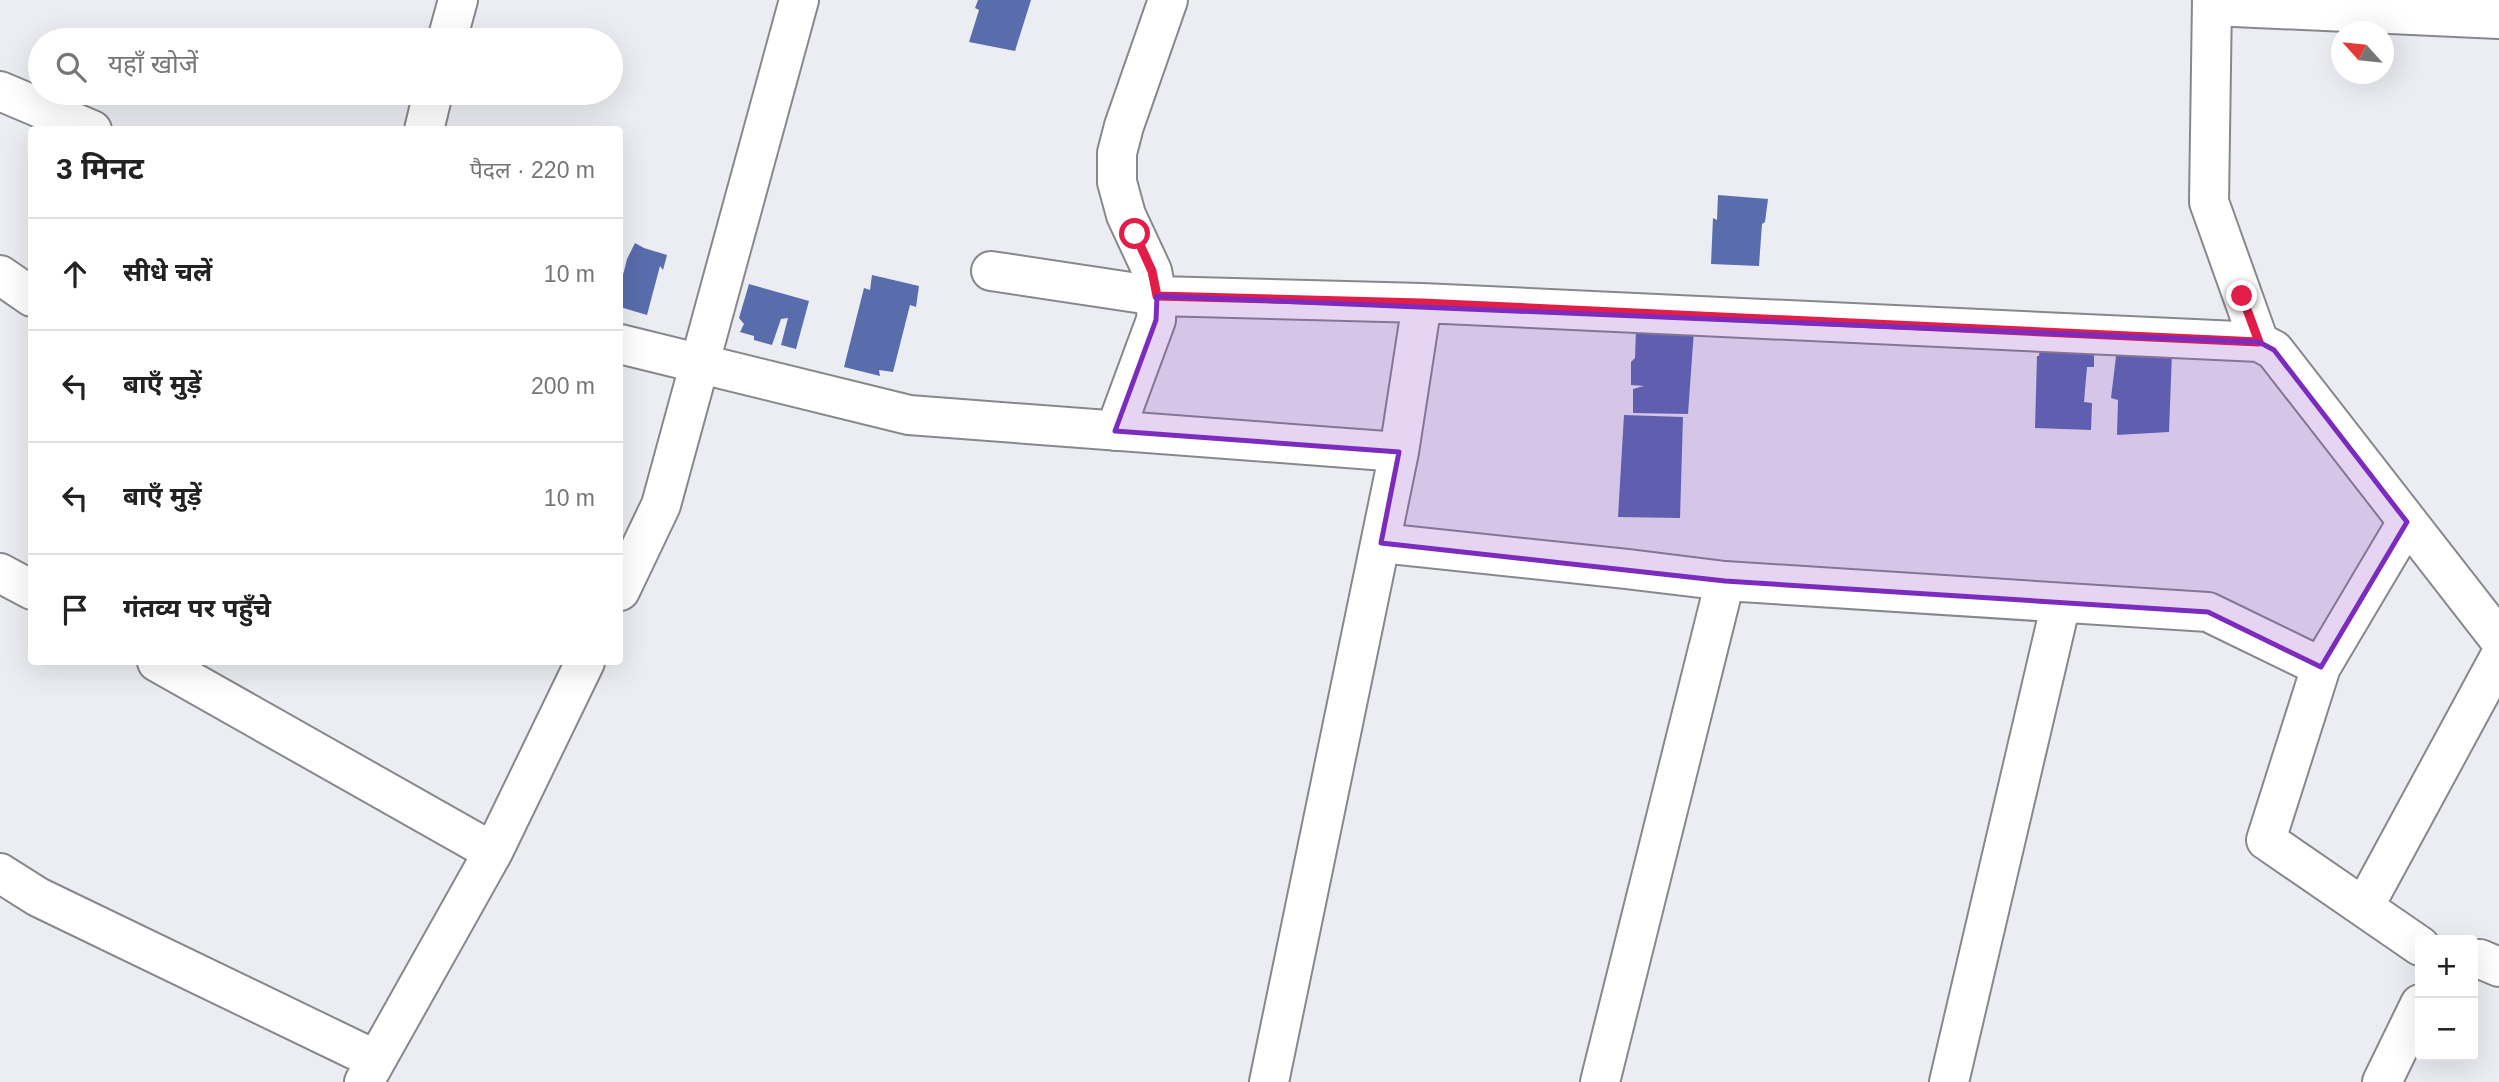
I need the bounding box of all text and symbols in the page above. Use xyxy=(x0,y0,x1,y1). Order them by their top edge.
north arrow xyxy=(2331,21,2394,84)
search box xyxy=(28,28,623,105)
icon: search xyxy=(52,48,90,86)
text: यहाँ खोजें xyxy=(108,49,198,79)
text: 3 मिनट xyxy=(56,152,144,185)
text: पैदल · 220 m xyxy=(470,157,595,183)
route start xyxy=(1119,218,1150,249)
icon: ahead xyxy=(56,255,94,293)
text: सीधे चलें xyxy=(123,257,212,287)
text: 10 m xyxy=(544,261,595,287)
route end xyxy=(2226,280,2257,311)
icon: left xyxy=(56,367,94,405)
text: बाएँ मुड़ें xyxy=(123,369,202,399)
text: 200 m xyxy=(531,373,595,399)
icon: left xyxy=(56,479,94,517)
text: बाएँ मुड़ें xyxy=(123,481,202,511)
text: 10 m xyxy=(544,485,595,511)
icon: arrive xyxy=(56,591,94,629)
text: गंतव्य पर पहुँचे xyxy=(123,593,271,623)
map controls xyxy=(2415,935,2478,1061)
button: + xyxy=(2415,935,2478,998)
button: − xyxy=(2415,998,2478,1061)

